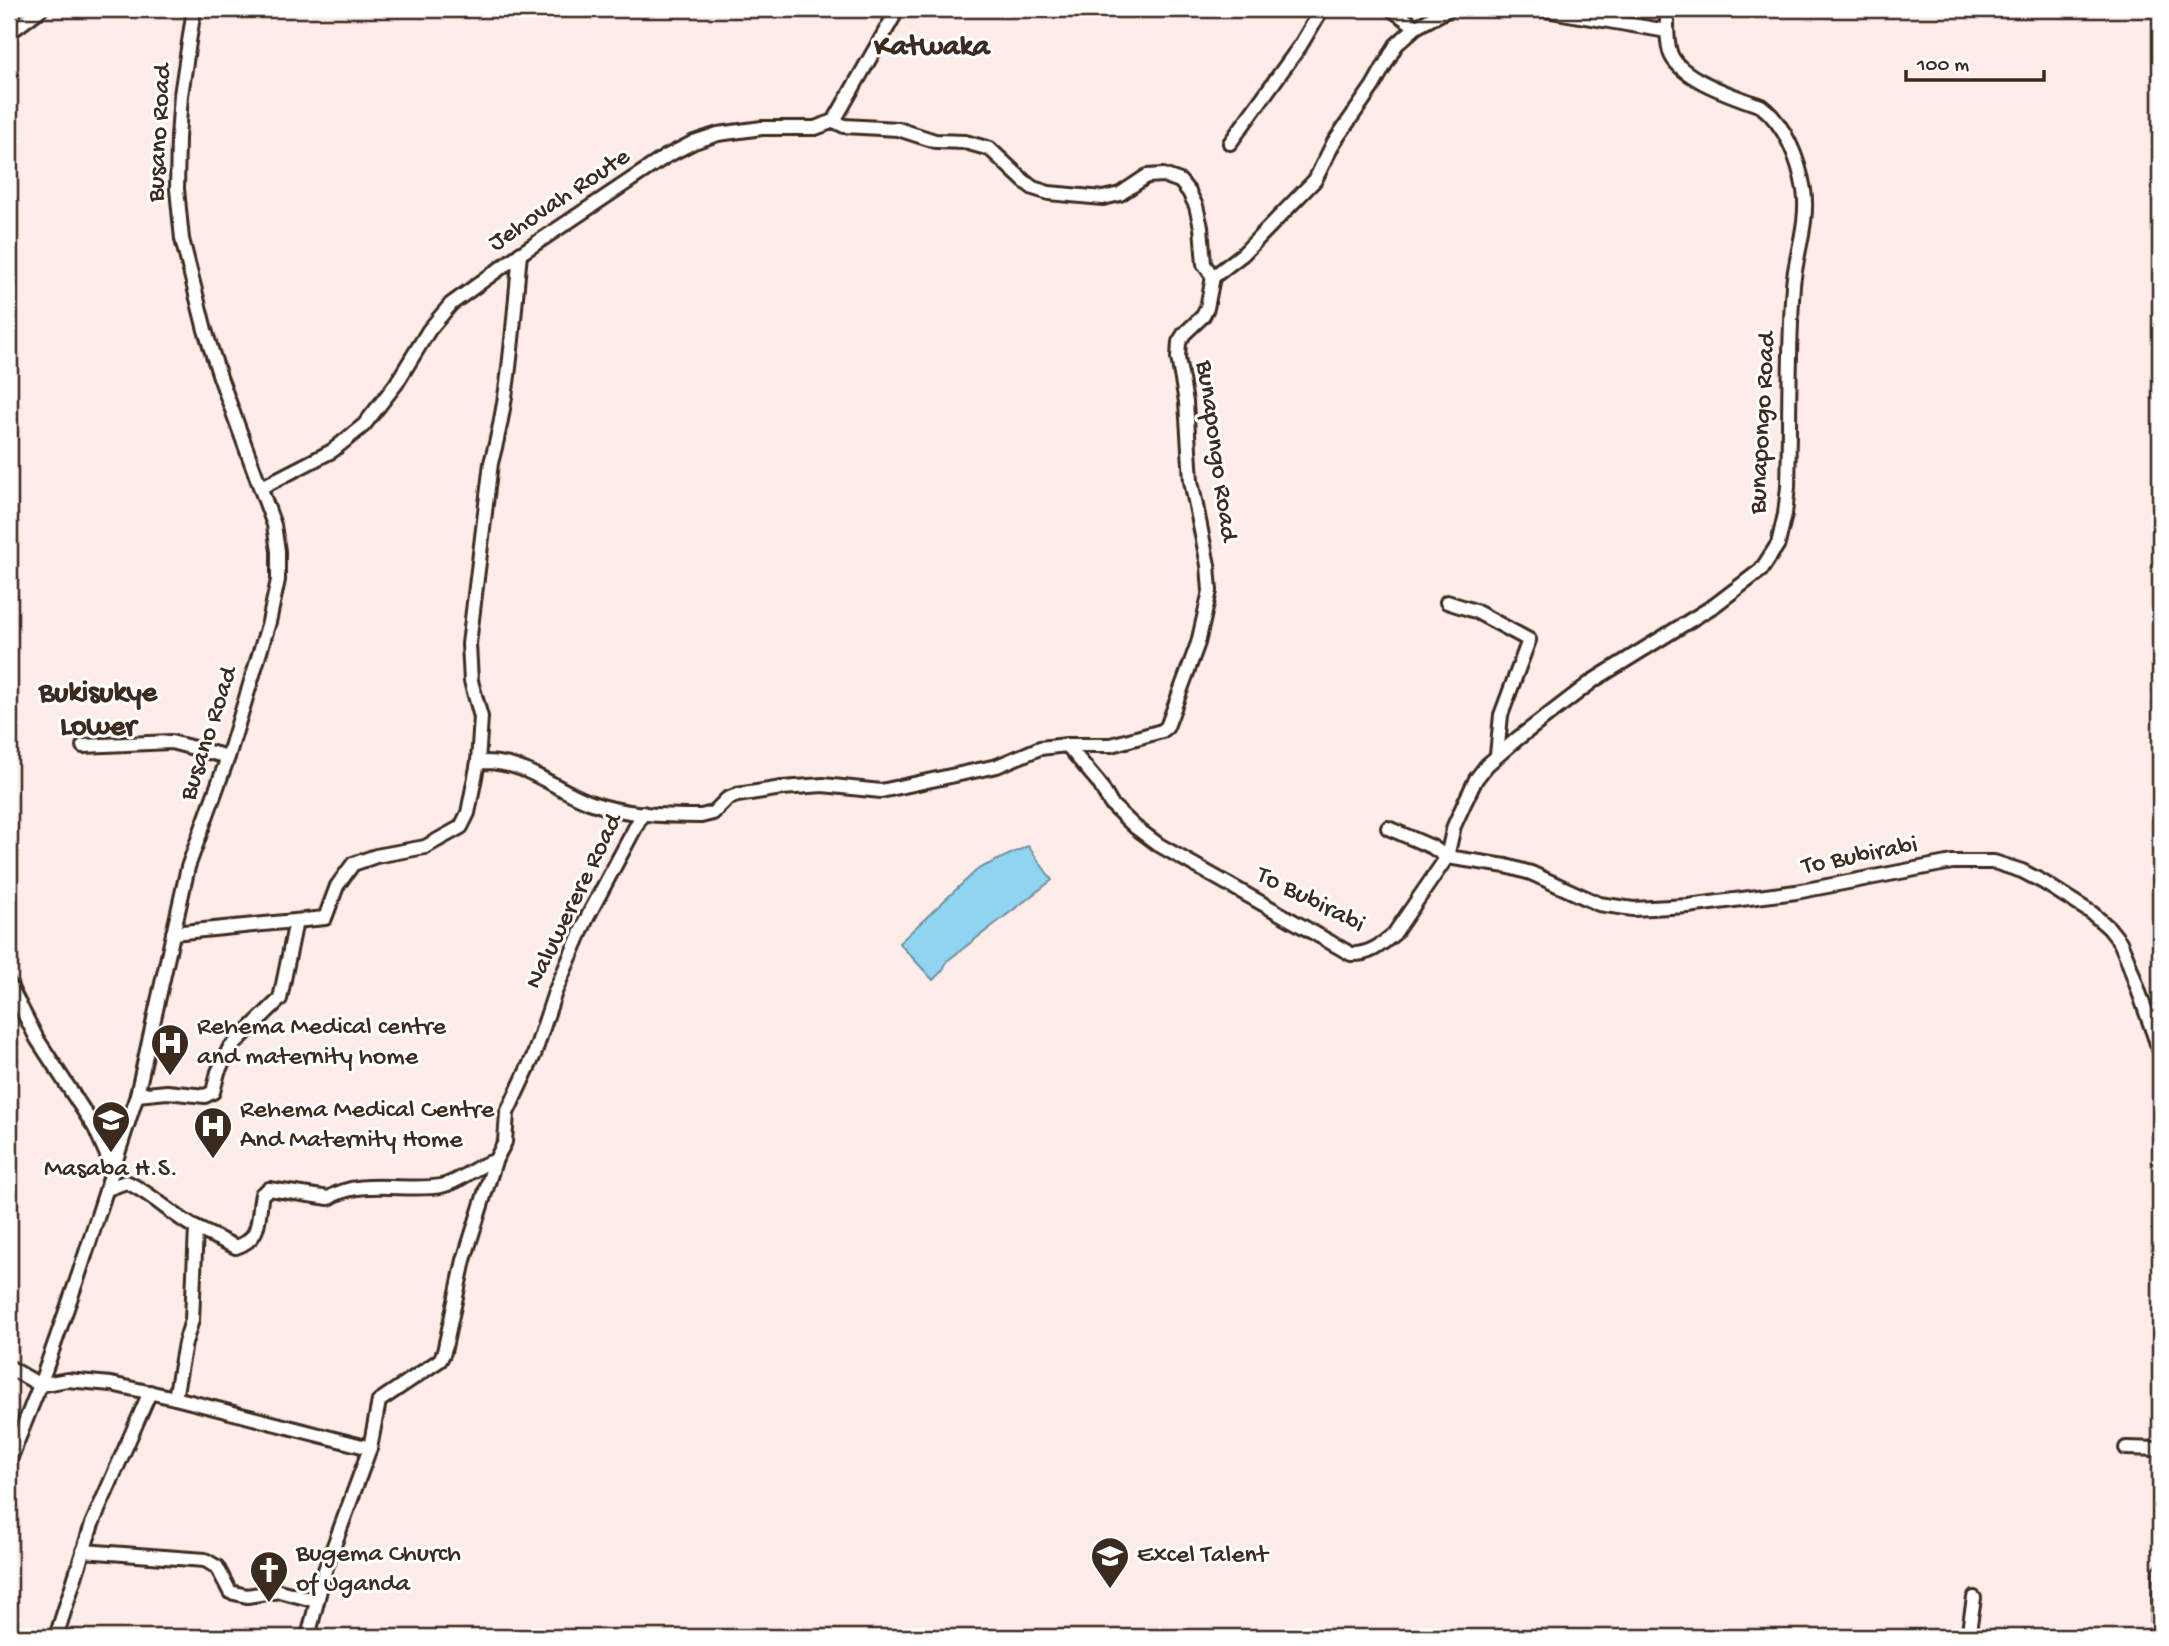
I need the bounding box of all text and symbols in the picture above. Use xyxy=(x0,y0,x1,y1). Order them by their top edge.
district label: Katwaka xyxy=(873,31,991,66)
scale bar xyxy=(1906,38,2045,82)
text: 100 m xyxy=(1916,54,1969,79)
street label: Busano Road xyxy=(142,61,180,204)
street label: Jehovah Route xyxy=(483,142,637,260)
street label: Bunapongo Road xyxy=(1744,329,1784,516)
street label: Bunapongo Road xyxy=(1187,358,1243,545)
street label: Busano Road xyxy=(174,662,247,806)
district label: Bukisukye Lower xyxy=(38,677,159,746)
street label: Naluwerere Road xyxy=(519,808,632,995)
street label: To Bubirabi xyxy=(1797,831,1921,884)
street label: To Bubirabi xyxy=(1249,860,1369,941)
place label: Rehema Medical centre and maternity home xyxy=(197,1013,446,1074)
hospital icon: Rehema Medical centre and maternity home xyxy=(149,1022,191,1077)
place label: Rehema Medical Centre And Maternity Home xyxy=(240,1096,495,1157)
school or university icon: Masaba H.S. xyxy=(90,1099,132,1154)
hospital icon: Rehema Medical Centre And Maternity Home xyxy=(192,1105,234,1160)
place label: Masaba H.S. xyxy=(44,1155,178,1186)
school or university icon: Excel Talent xyxy=(1089,1535,1131,1590)
place label: Bugema Church of Uganda xyxy=(295,1540,461,1601)
place label: Excel Talent xyxy=(1137,1541,1270,1572)
church icon: Bugema Church of Uganda xyxy=(248,1549,290,1604)

